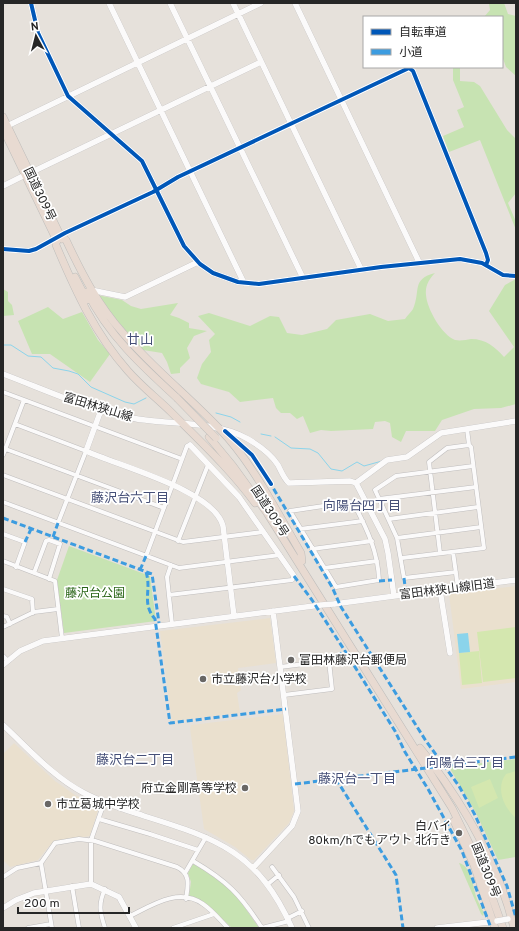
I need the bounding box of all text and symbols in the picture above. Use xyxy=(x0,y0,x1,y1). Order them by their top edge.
north arrow xyxy=(16,16,56,56)
legend xyxy=(363,16,503,68)
text: N xyxy=(30,20,40,34)
text: 自転車道 xyxy=(399,25,447,41)
text: 小道 xyxy=(399,45,423,61)
street label: 国道309号 xyxy=(19,165,59,224)
district label: 廿山 xyxy=(127,333,153,349)
street label: 富田林狭山線 xyxy=(61,390,134,426)
street label: 国道309号 xyxy=(247,483,292,540)
district label: 藤沢台六丁目 xyxy=(91,491,169,507)
district label: 向陽台四丁目 xyxy=(323,498,401,515)
street label: 富田林狭山線旧道 xyxy=(398,576,496,604)
park label: 藤沢台公園 xyxy=(65,586,125,602)
place label: 富田林藤沢台郵便局 xyxy=(299,653,407,669)
marker: 富田林藤沢台郵便局 xyxy=(286,655,296,665)
place label: 市立藤沢台小学校 xyxy=(211,672,307,688)
marker: 市立藤沢台小学校 xyxy=(198,674,208,684)
district label: 藤沢台二丁目 xyxy=(96,753,174,769)
district label: 向陽台三丁目 xyxy=(426,755,504,772)
district label: 藤沢台一丁目 xyxy=(318,772,396,788)
place label: 府立金剛高等学校 xyxy=(141,781,237,797)
marker: 府立金剛高等学校 xyxy=(240,783,250,793)
place label: 市立葛城中学校 xyxy=(56,797,140,813)
marker: 市立葛城中学校 xyxy=(43,799,53,809)
place label: 白バイ 80km/hでもアウト 北行き xyxy=(308,819,451,849)
marker: 白バイ 80km/hでもアウト 北行き xyxy=(454,828,464,838)
street label: 国道309号 xyxy=(467,840,503,900)
scale bar xyxy=(18,889,129,915)
text: 200 m xyxy=(24,896,60,912)

